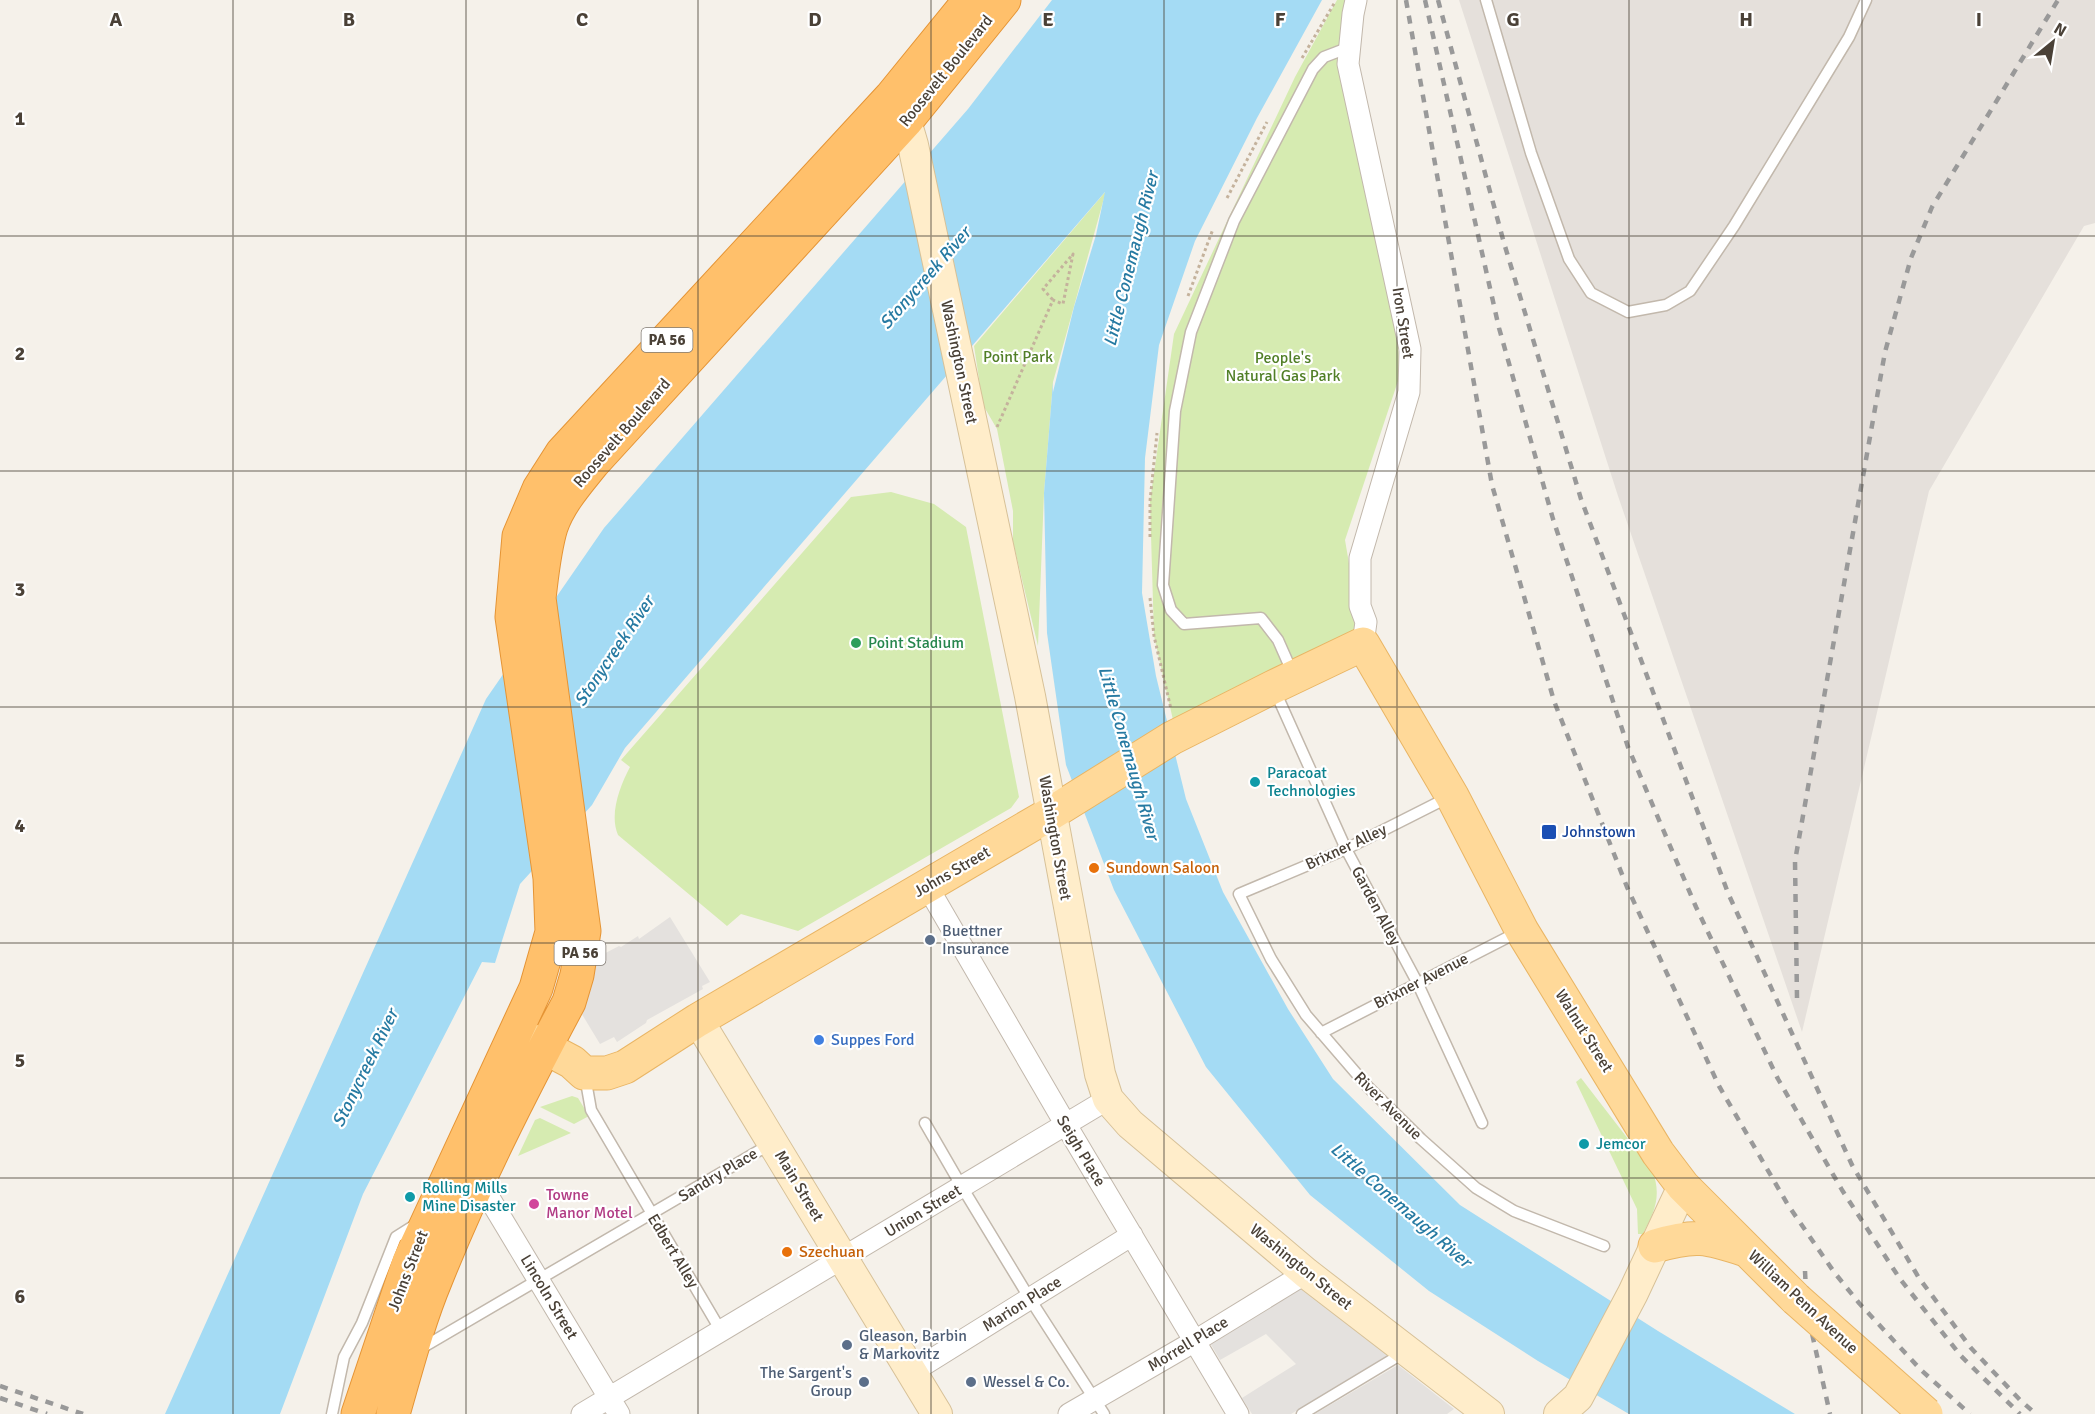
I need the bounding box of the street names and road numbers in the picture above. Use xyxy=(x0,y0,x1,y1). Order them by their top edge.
street label: Roosevelt Boulevard xyxy=(895,11,997,131)
street label: Iron Street xyxy=(1387,286,1419,361)
street label: Washington Street xyxy=(936,298,982,426)
road number: PA 56 xyxy=(642,328,692,352)
street label: Roosevelt Boulevard xyxy=(569,374,675,492)
street label: Washington Street xyxy=(1034,774,1076,902)
street label: Brixner Alley xyxy=(1302,819,1390,875)
street label: Johns Street xyxy=(910,842,994,902)
street label: Garden Alley xyxy=(1347,863,1405,949)
road number: PA 56 xyxy=(554,941,606,965)
street label: Brixner Avenue xyxy=(1370,949,1472,1013)
street label: Walnut Street xyxy=(1551,986,1618,1077)
street label: River Avenue xyxy=(1350,1068,1426,1144)
street label: Seigh Place xyxy=(1052,1112,1110,1190)
street label: Sandry Place xyxy=(675,1144,761,1206)
street label: Main Street xyxy=(770,1147,828,1225)
street label: Union Street xyxy=(881,1180,965,1242)
street label: Edbert Alley xyxy=(643,1210,703,1292)
street label: Washington Street xyxy=(1246,1220,1357,1315)
street label: Johns Street xyxy=(383,1227,433,1314)
street label: William Penn Avenue xyxy=(1744,1246,1862,1358)
street label: Lincoln Street xyxy=(516,1251,582,1343)
street label: Marion Place xyxy=(979,1272,1065,1336)
street label: Morrell Place xyxy=(1144,1312,1232,1376)

